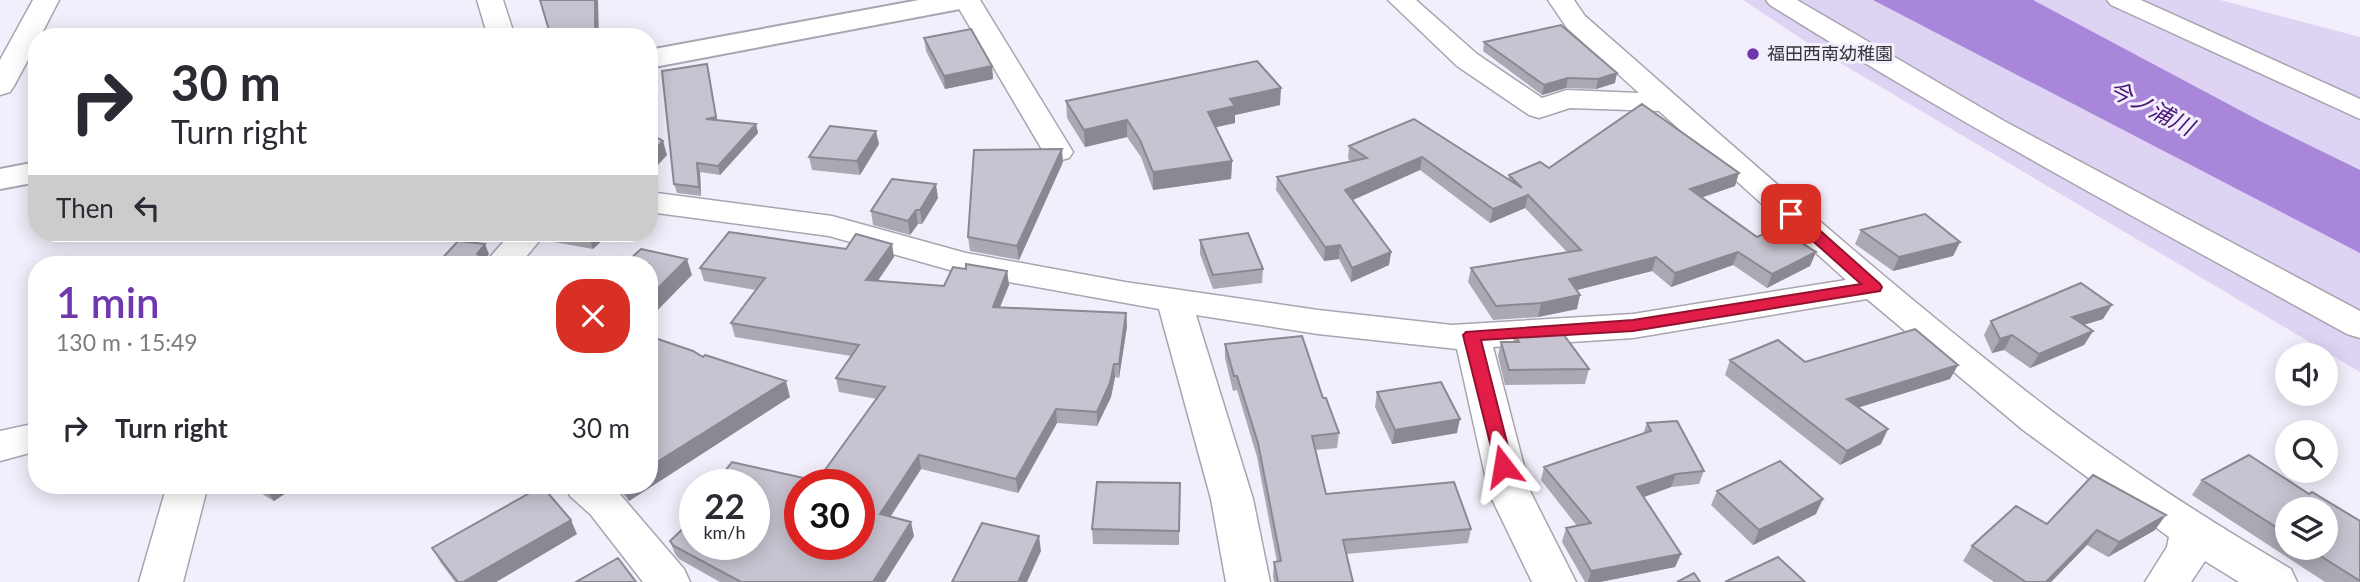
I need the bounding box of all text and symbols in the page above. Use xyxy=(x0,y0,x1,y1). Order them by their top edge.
place label: 福田西南幼稚園 xyxy=(1767,42,1893,64)
marker: 福田西南幼稚園 xyxy=(1745,46,1761,62)
text: 30 m xyxy=(171,53,281,111)
icon: right xyxy=(56,56,147,147)
water label: 今ノ浦川 xyxy=(2104,74,2201,142)
text: Turn right xyxy=(171,112,307,151)
pin xyxy=(1761,184,1821,244)
icon: left xyxy=(128,189,166,227)
text: Then xyxy=(56,192,114,224)
icon: arrive xyxy=(1772,195,1810,233)
text: 1 min xyxy=(56,277,160,327)
button: close xyxy=(556,279,630,353)
text: 130 m · 15:49 xyxy=(56,328,198,356)
map controls xyxy=(2275,343,2338,560)
button: sound xyxy=(2275,343,2338,406)
icon: right xyxy=(56,409,94,447)
text: Turn right xyxy=(115,412,228,444)
text: 30 m xyxy=(572,412,630,444)
button: search xyxy=(2275,420,2338,483)
position arrow xyxy=(1466,429,1540,503)
speed limit sign: 30 xyxy=(784,469,875,560)
text: 22 xyxy=(704,484,745,526)
button: layers xyxy=(2275,497,2338,560)
text: km/h xyxy=(703,521,746,543)

